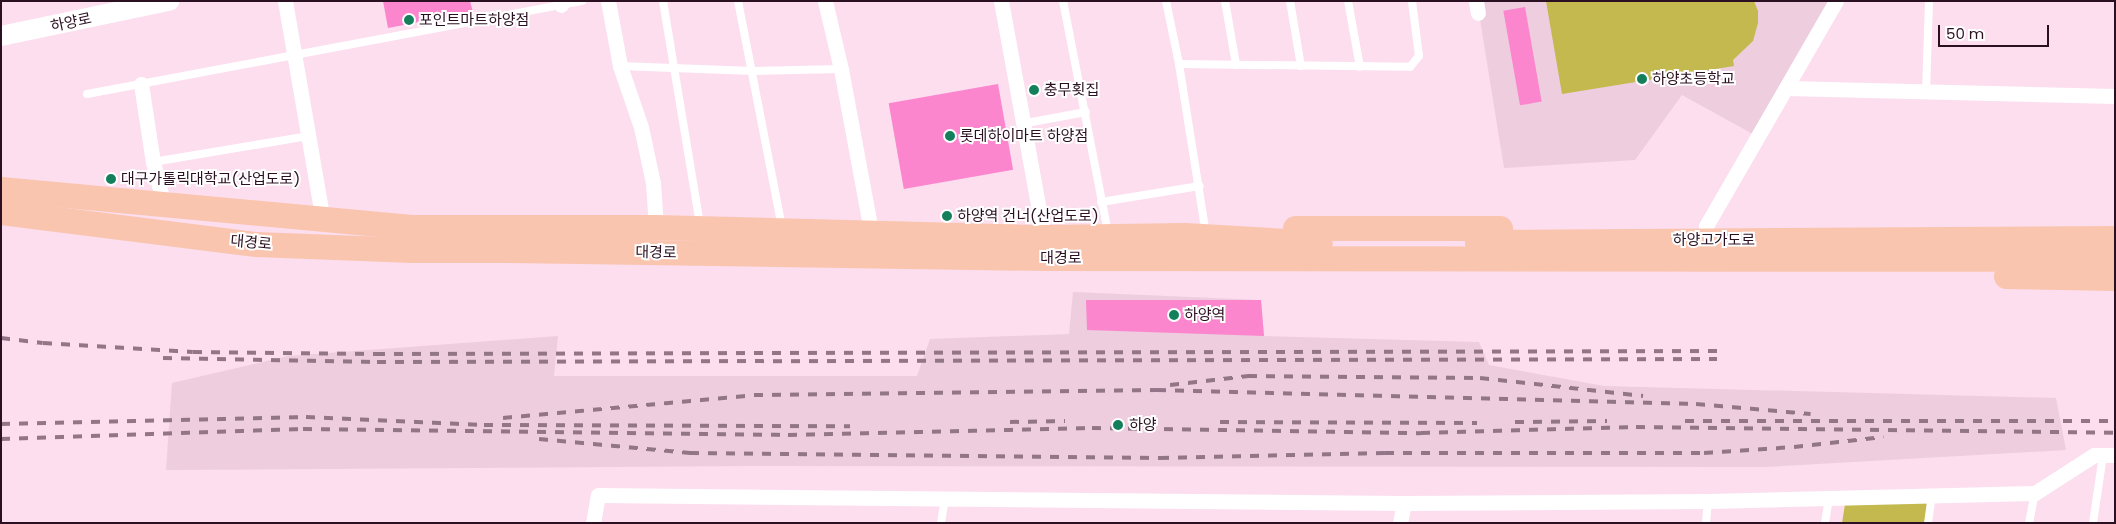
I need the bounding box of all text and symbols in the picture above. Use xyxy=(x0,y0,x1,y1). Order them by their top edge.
street label: 하양로 xyxy=(49,9,93,35)
place label: 포인트마트하양점 xyxy=(419,11,529,29)
marker: 포인트마트하양점 xyxy=(403,14,415,26)
scale bar xyxy=(1941,15,2052,47)
text: 50 m xyxy=(1946,23,1984,44)
place label: 하양초등학교 xyxy=(1652,70,1735,88)
marker: 하양초등학교 xyxy=(1636,73,1648,85)
place label: 충무횟집 xyxy=(1044,81,1099,99)
marker: 충무횟집 xyxy=(1028,84,1040,96)
place label: 롯데하이마트 하양점 xyxy=(960,127,1088,145)
marker: 롯데하이마트 하양점 xyxy=(944,130,956,142)
place label: 대구가톨릭대학교(산업도로) xyxy=(121,170,300,188)
marker: 대구가톨릭대학교(산업도로) xyxy=(105,173,117,185)
place label: 하양역 건너(산업도로) xyxy=(957,207,1099,225)
marker: 하양역 건너(산업도로) xyxy=(941,210,953,222)
street label: 대경로 xyxy=(230,231,272,253)
street label: 하양고가도로 xyxy=(1673,231,1755,249)
street label: 대경로 xyxy=(635,243,677,261)
street label: 대경로 xyxy=(1040,249,1082,267)
place label: 하양역 xyxy=(1184,306,1225,324)
marker: 하양역 xyxy=(1168,309,1180,321)
place label: 하양 xyxy=(1129,416,1157,434)
marker: 하양 xyxy=(1111,418,1125,432)

